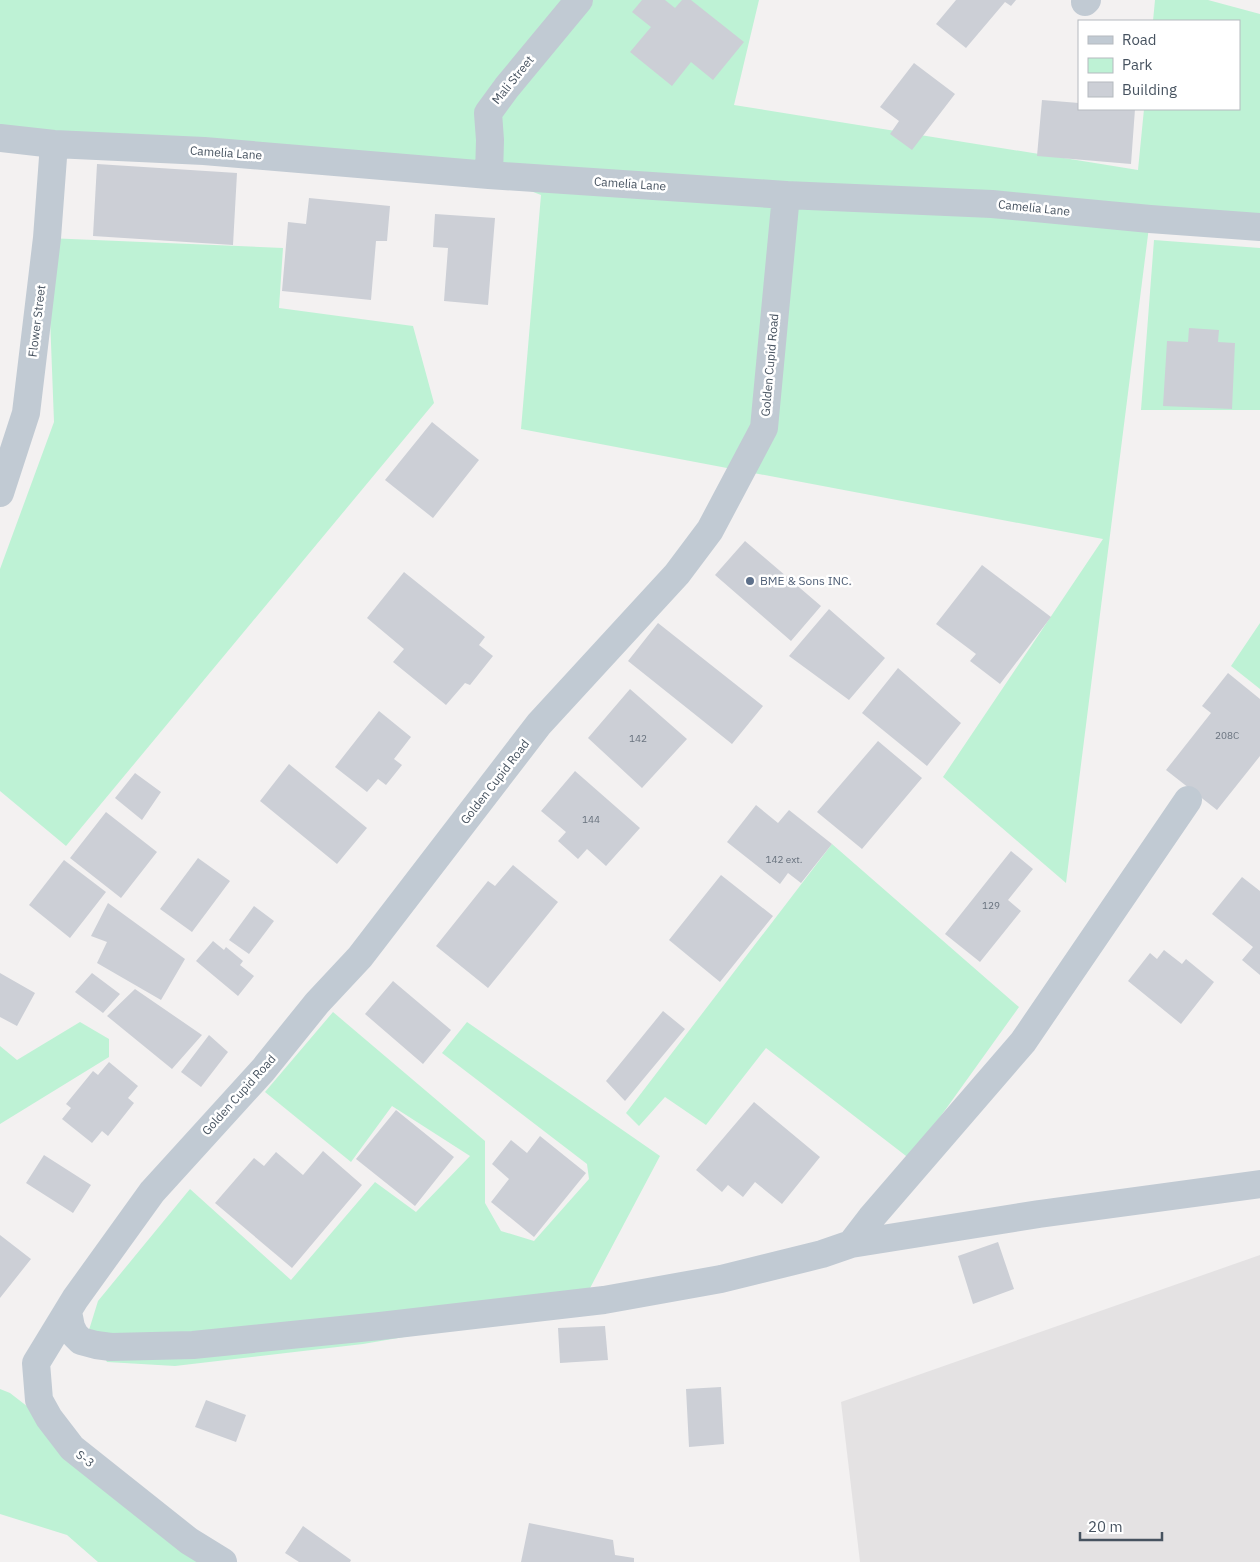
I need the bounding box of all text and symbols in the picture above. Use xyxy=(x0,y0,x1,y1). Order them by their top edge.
legend xyxy=(1078,20,1240,110)
text: Road xyxy=(1122,30,1157,49)
street label: Mali Street xyxy=(488,52,537,107)
text: Park xyxy=(1122,55,1152,74)
text: Building xyxy=(1122,80,1177,99)
street label: Camelia Lane xyxy=(189,142,263,163)
street label: Camelia Lane xyxy=(593,173,667,194)
street label: Camelia Lane xyxy=(997,196,1071,219)
street label: Flower Street xyxy=(25,284,48,358)
street label: Golden Cupid Road xyxy=(758,313,781,417)
place label: BME & Sons INC. xyxy=(760,573,852,588)
marker: BME & Sons INC. xyxy=(744,575,756,587)
house number: 208C xyxy=(1215,729,1239,742)
house number: 142 xyxy=(629,732,647,745)
street label: Golden Cupid Road xyxy=(457,736,532,827)
house number: 144 xyxy=(582,813,600,826)
house number: 142 ext. xyxy=(765,853,803,866)
house number: 129 xyxy=(982,899,1000,912)
street label: Golden Cupid Road xyxy=(199,1051,279,1138)
street label: S-3 xyxy=(73,1447,97,1470)
scale bar xyxy=(1080,1510,1162,1542)
text: 20 m xyxy=(1088,1517,1123,1536)

